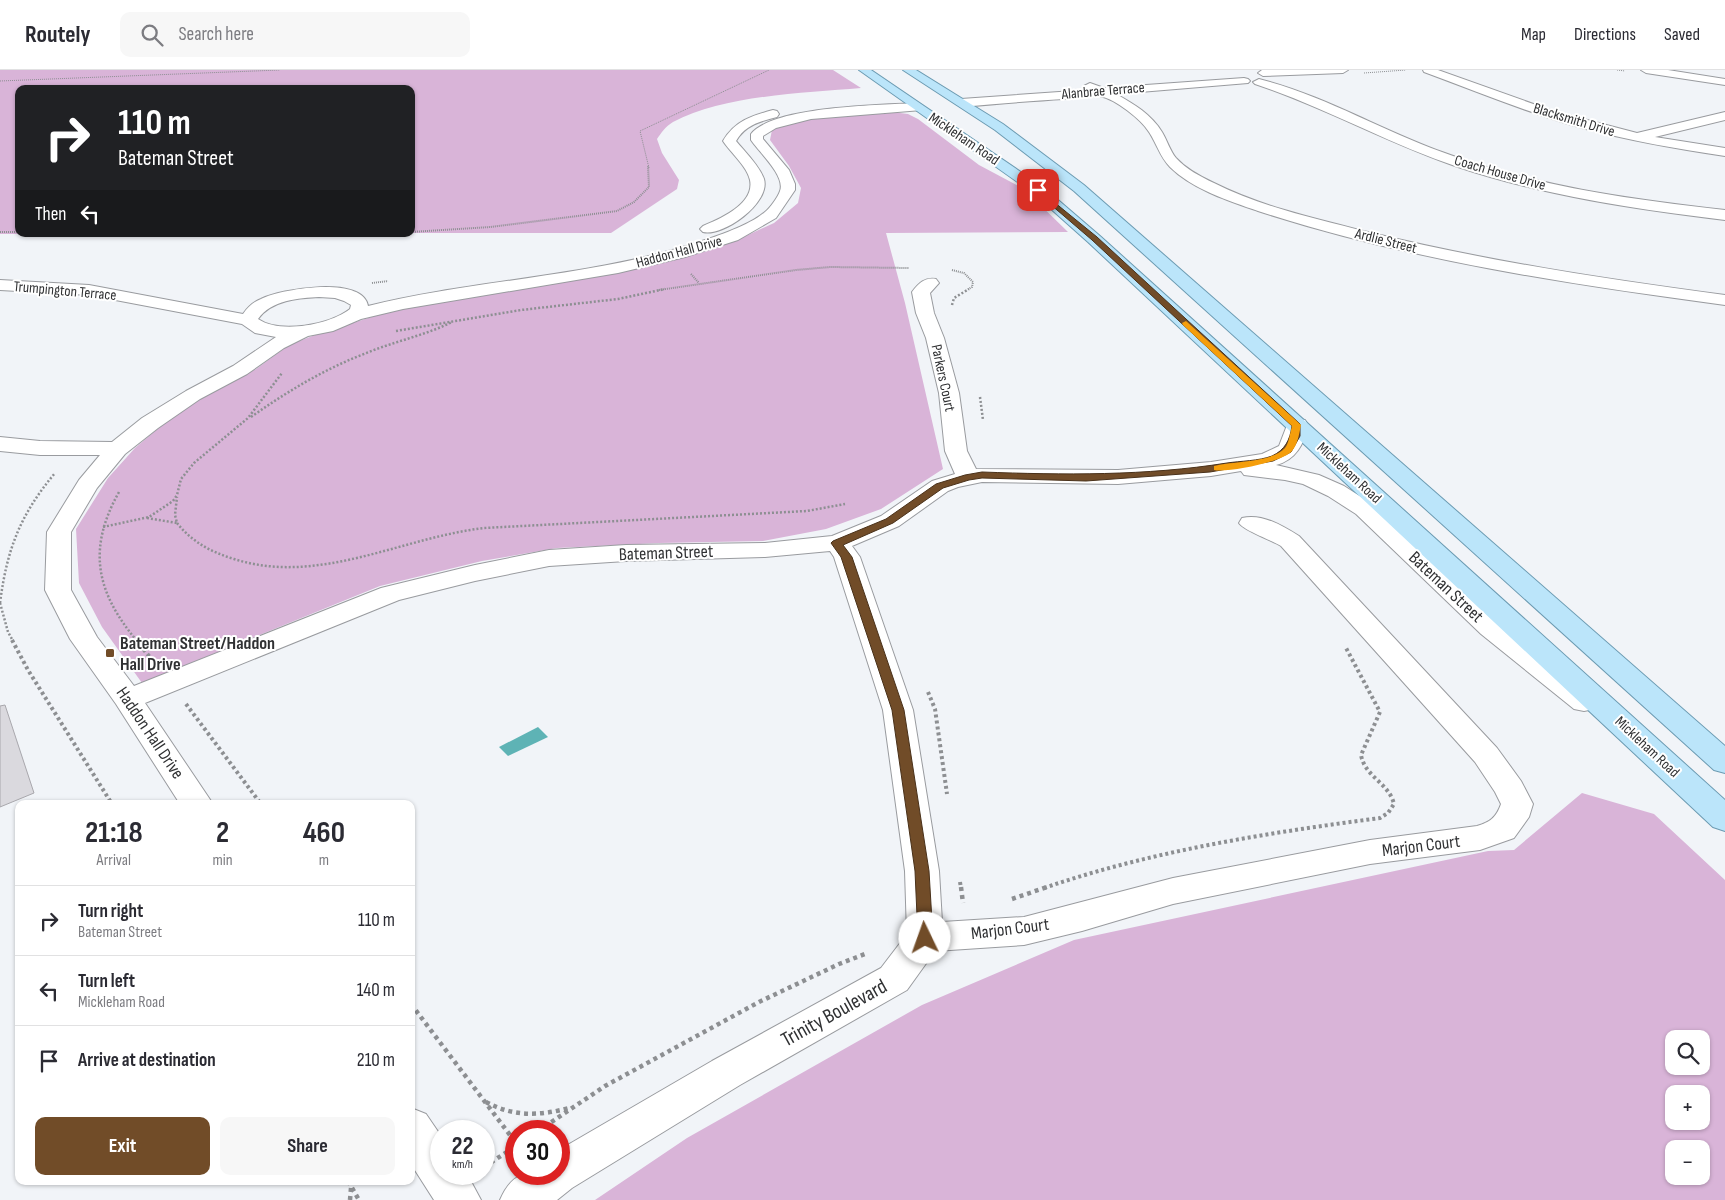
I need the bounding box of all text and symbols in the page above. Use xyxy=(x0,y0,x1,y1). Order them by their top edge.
search box xyxy=(120,12,470,57)
text: Routely xyxy=(25,20,90,49)
icon: search xyxy=(138,21,166,49)
text: Search here xyxy=(178,23,254,46)
text: Map xyxy=(1521,24,1546,45)
text: Directions xyxy=(1574,24,1636,45)
text: Saved xyxy=(1664,24,1700,45)
street label: Alanbrae Terrace xyxy=(1060,78,1145,104)
street label: Blacksmith Drive xyxy=(1531,99,1617,141)
text: 110 m xyxy=(118,102,191,145)
icon: right xyxy=(35,105,100,170)
street label: Mickleham Road xyxy=(925,108,1003,170)
text: Bateman Street xyxy=(118,145,234,172)
street label: Coach House Drive xyxy=(1452,151,1548,195)
pin xyxy=(1017,169,1059,211)
icon: arrive xyxy=(1024,176,1052,204)
icon: left xyxy=(76,200,104,228)
text: Then xyxy=(35,203,66,226)
street label: Ardlie Street xyxy=(1352,224,1419,258)
street label: Haddon Hall Drive xyxy=(634,231,724,273)
street label: Trumpington Terrace xyxy=(13,277,117,305)
street label: Parkers Court xyxy=(927,343,959,414)
street label: Mickleham Road xyxy=(1313,438,1385,508)
street label: Bateman Street xyxy=(618,541,714,565)
street label: Bateman Street xyxy=(1404,547,1488,627)
place label: Bateman Street/Haddon Hall Drive xyxy=(120,633,275,675)
marker: Bateman Street/Haddon Hall Drive xyxy=(104,647,116,659)
street label: Haddon Hall Drive xyxy=(112,683,188,783)
street label: Mickleham Road xyxy=(1611,712,1683,782)
text: 21:18 xyxy=(85,815,143,851)
text: 2 xyxy=(216,815,229,851)
text: 460 xyxy=(303,815,345,851)
street label: Marjon Court xyxy=(1381,831,1462,861)
text: Arrival xyxy=(97,851,131,870)
text: min xyxy=(213,851,233,870)
text: m xyxy=(319,851,329,870)
text: Turn right xyxy=(78,900,143,923)
icon: right xyxy=(35,907,63,935)
text: 110 m xyxy=(358,909,395,932)
position arrow xyxy=(898,911,950,963)
street label: Marjon Court xyxy=(970,914,1051,944)
text: Bateman Street xyxy=(78,923,162,942)
text: Turn left xyxy=(78,970,135,993)
street label: Trinity Boulevard xyxy=(777,974,891,1052)
icon: left xyxy=(35,977,63,1005)
text: 140 m xyxy=(357,979,395,1002)
text: Mickleham Road xyxy=(78,993,165,1012)
map controls xyxy=(1665,1030,1710,1185)
button: search xyxy=(1665,1030,1710,1075)
icon: arrive xyxy=(35,1047,63,1075)
text: Arrive at destination xyxy=(78,1049,216,1072)
text: 210 m xyxy=(357,1049,395,1072)
button: + xyxy=(1665,1085,1710,1130)
button: Exit xyxy=(35,1117,210,1175)
button: Share xyxy=(220,1117,395,1175)
speed limit sign: 30 xyxy=(505,1120,570,1185)
text: 22 xyxy=(452,1131,473,1162)
button: − xyxy=(1665,1140,1710,1185)
text: km/h xyxy=(452,1157,473,1172)

